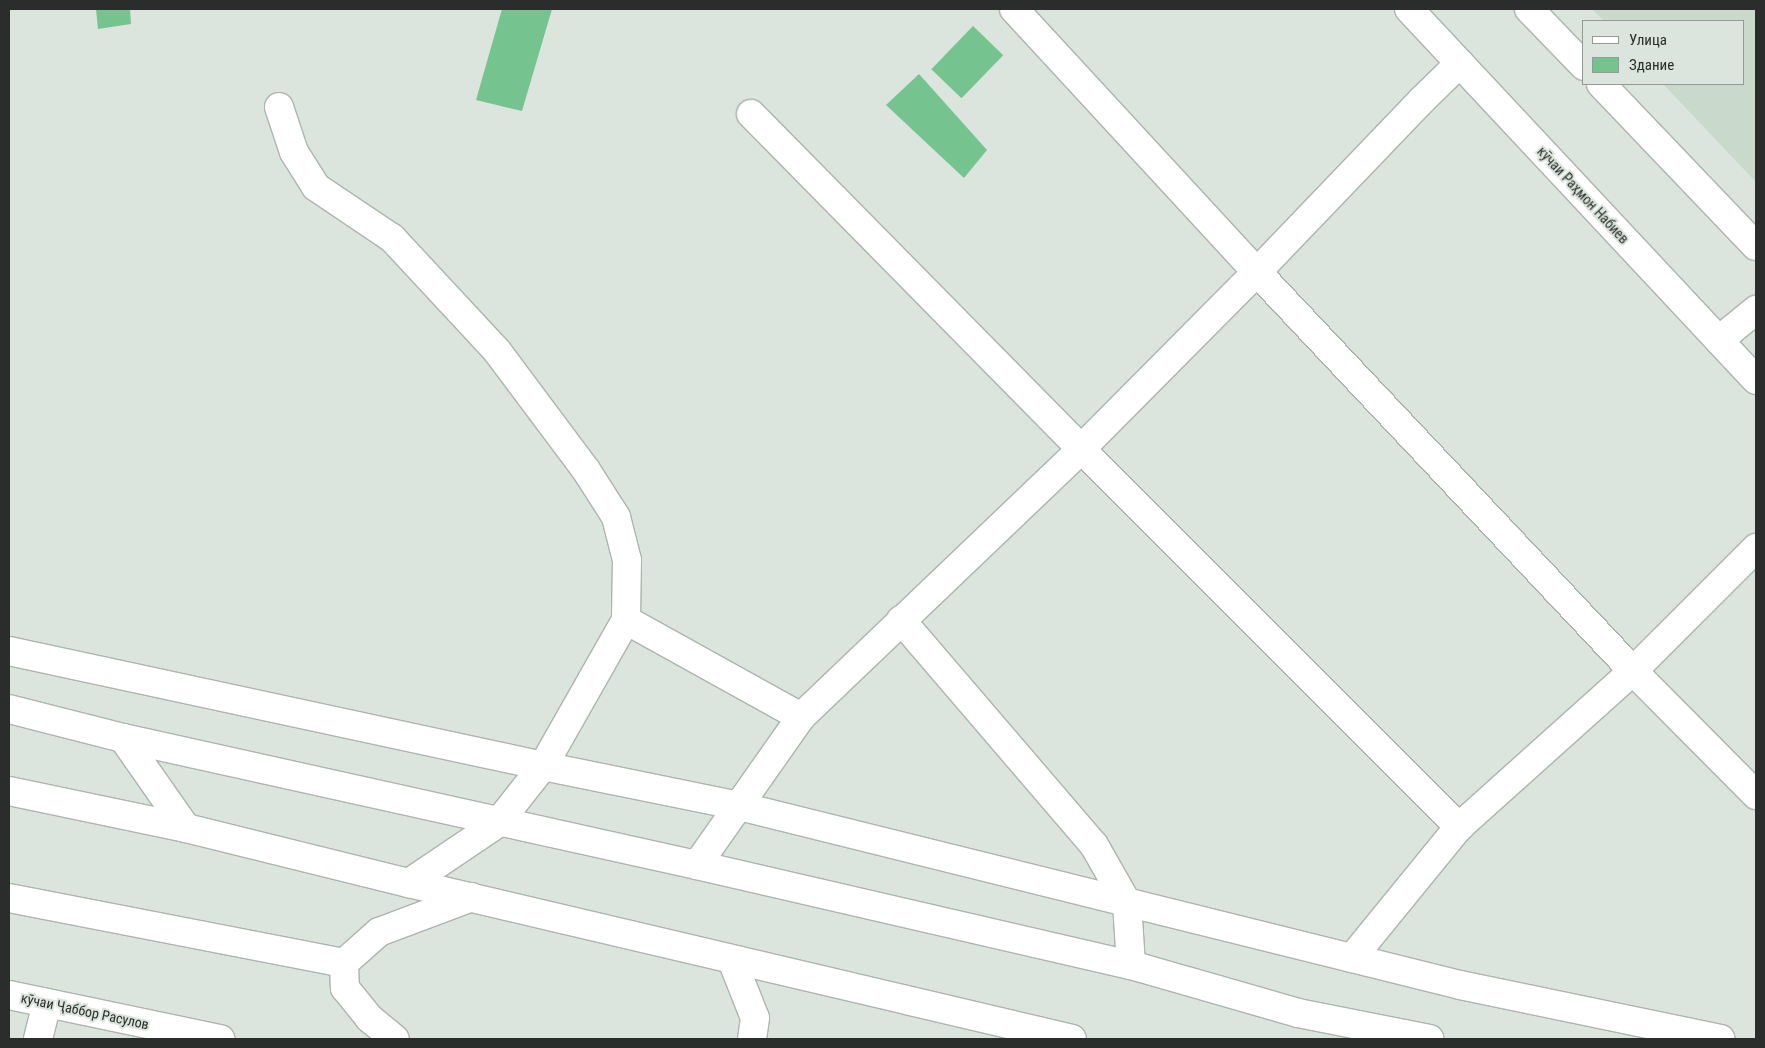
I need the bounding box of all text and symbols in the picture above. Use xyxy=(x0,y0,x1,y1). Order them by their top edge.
legend xyxy=(1582,20,1745,85)
text: Улица xyxy=(1629,31,1667,49)
text: Здание xyxy=(1629,56,1674,74)
street label: кӯчаи Раҳмон Набиев xyxy=(1534,143,1632,247)
street label: кӯчаи Ҷаббор Расулов xyxy=(20,989,150,1033)

